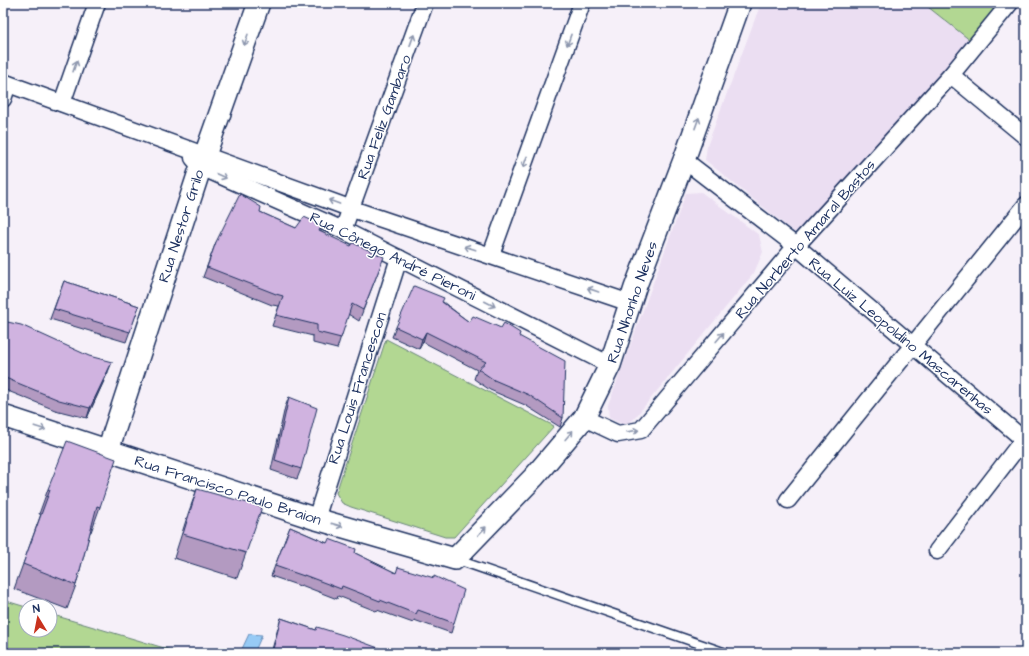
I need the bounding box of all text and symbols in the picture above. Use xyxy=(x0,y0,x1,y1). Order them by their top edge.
one-way arrow xyxy=(241,33,249,45)
one-way arrow xyxy=(564,33,572,45)
one-way arrow xyxy=(408,35,416,47)
street label: Rua Feliz Gambaro xyxy=(352,52,417,182)
one-way arrow xyxy=(71,61,79,73)
one-way arrow xyxy=(694,116,701,129)
street label: Rua Norberto Amaral Bastos xyxy=(730,155,881,323)
one-way arrow xyxy=(520,156,528,168)
street label: Rua Nestor Grilo xyxy=(153,166,210,285)
one-way arrow xyxy=(214,172,226,180)
one-way arrow xyxy=(328,198,340,206)
street label: Rua Cônego André Pieroni xyxy=(306,207,480,307)
street label: Rua Nhonho Neves xyxy=(602,238,663,366)
one-way arrow xyxy=(464,244,477,251)
street label: Rua Luiz Leopoldino Mascarenhas xyxy=(804,253,998,420)
one-way arrow xyxy=(587,286,600,293)
one-way arrow xyxy=(483,301,495,308)
street label: Rua Louis Francescon xyxy=(323,309,392,467)
one-way arrow xyxy=(715,332,724,342)
one-way arrow xyxy=(33,425,46,432)
one-way arrow xyxy=(626,427,639,435)
one-way arrow xyxy=(565,430,574,441)
street label: Rua Francisco Paulo Braion xyxy=(132,450,324,531)
one-way arrow xyxy=(330,522,343,529)
one-way arrow xyxy=(477,526,487,536)
north arrow xyxy=(18,598,58,638)
text: N xyxy=(32,601,41,617)

